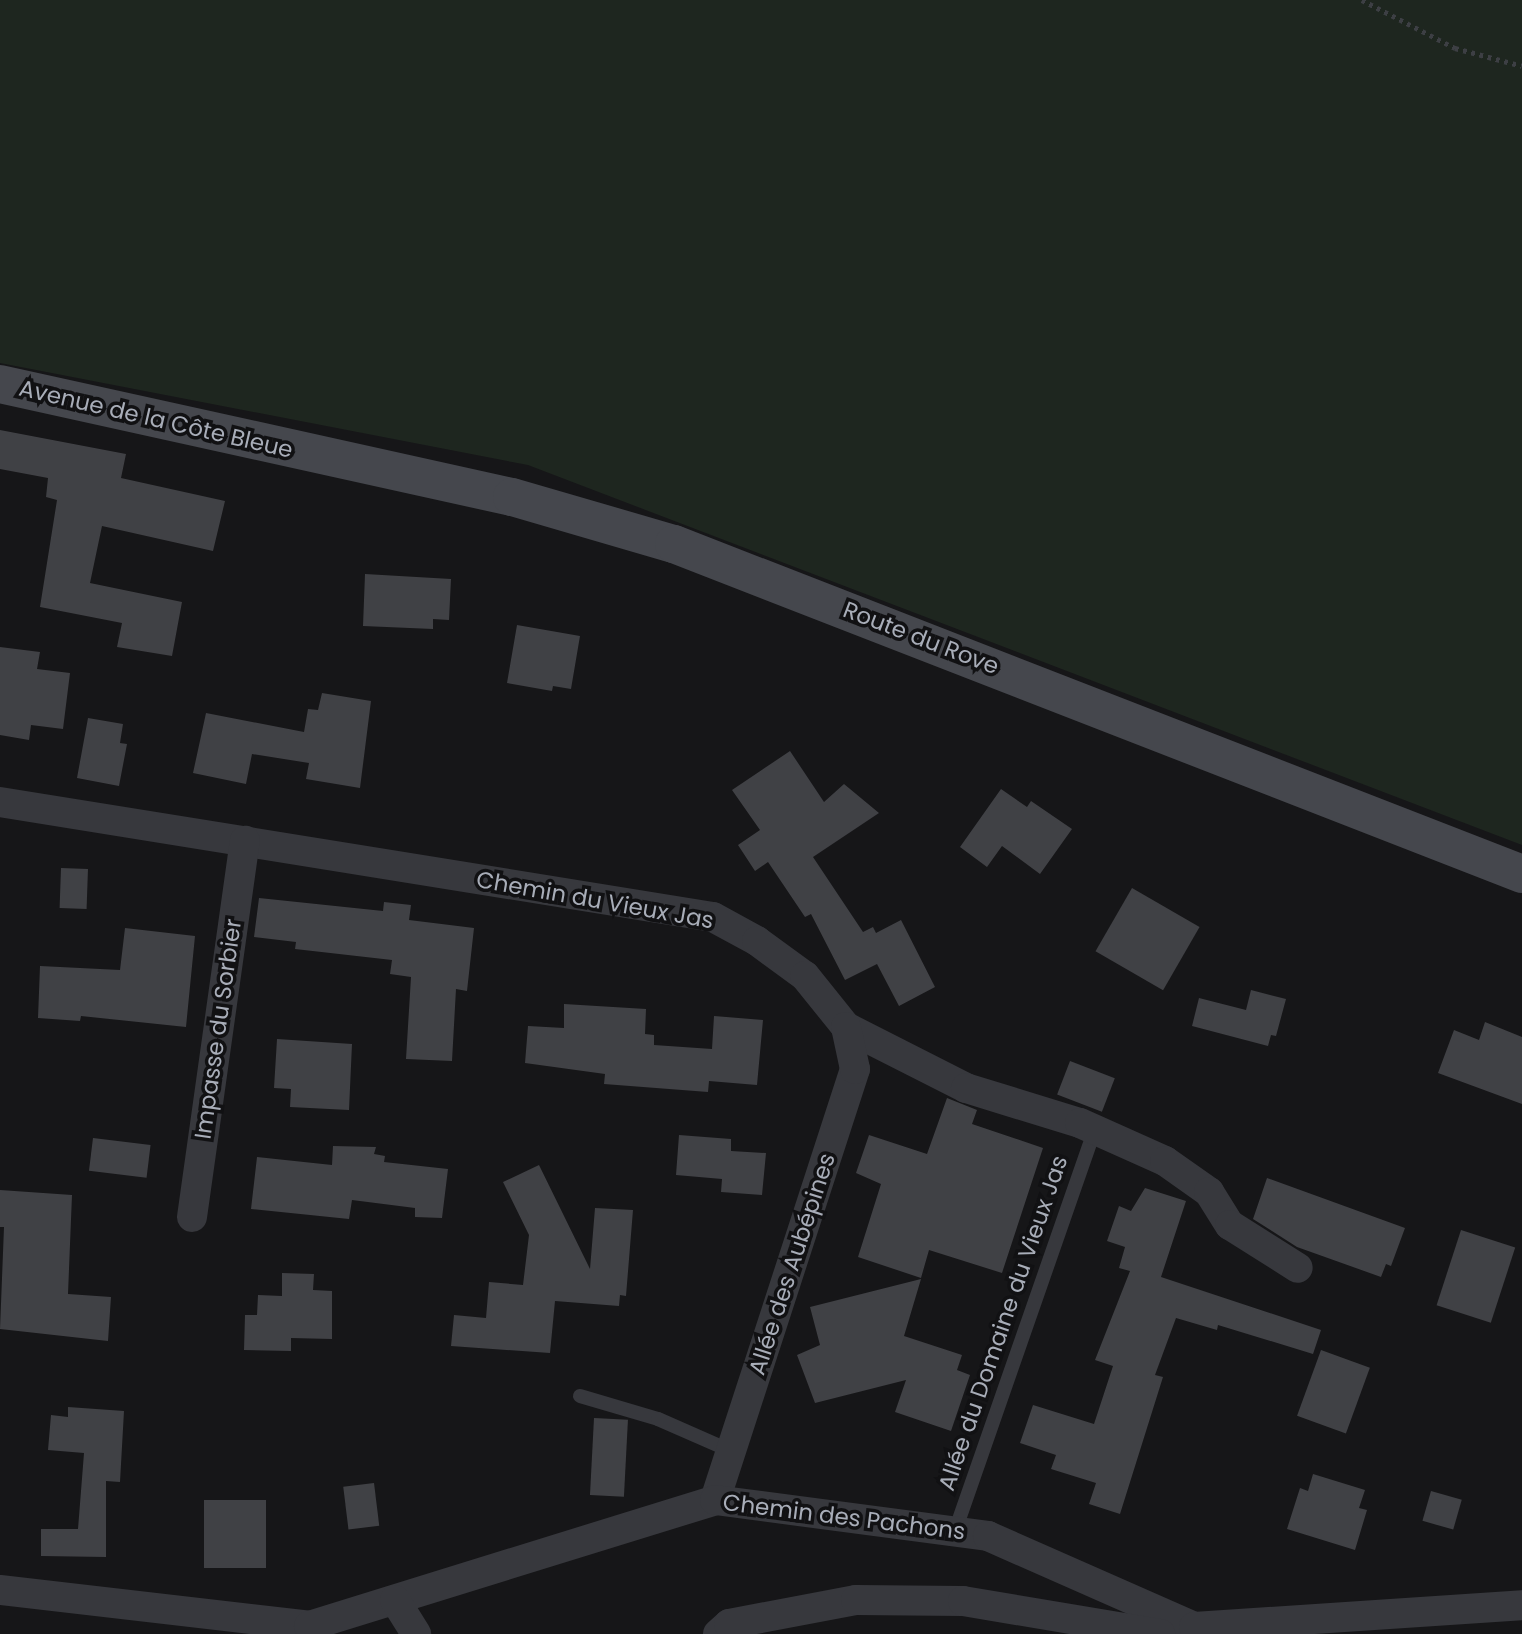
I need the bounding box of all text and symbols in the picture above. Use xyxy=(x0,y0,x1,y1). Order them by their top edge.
street label: Avenue de la Côte Bleue xyxy=(16,374,296,464)
street label: Route du Rove xyxy=(839,596,1003,680)
street label: Chemin du Vieux Jas xyxy=(474,866,716,934)
street label: Impasse du Sorbier xyxy=(189,917,247,1141)
street label: Allée des Aubépines xyxy=(743,1150,841,1378)
street label: Allée du Domaine du Vieux Jas xyxy=(933,1152,1073,1494)
street label: Chemin des Pachons xyxy=(721,1488,967,1546)

